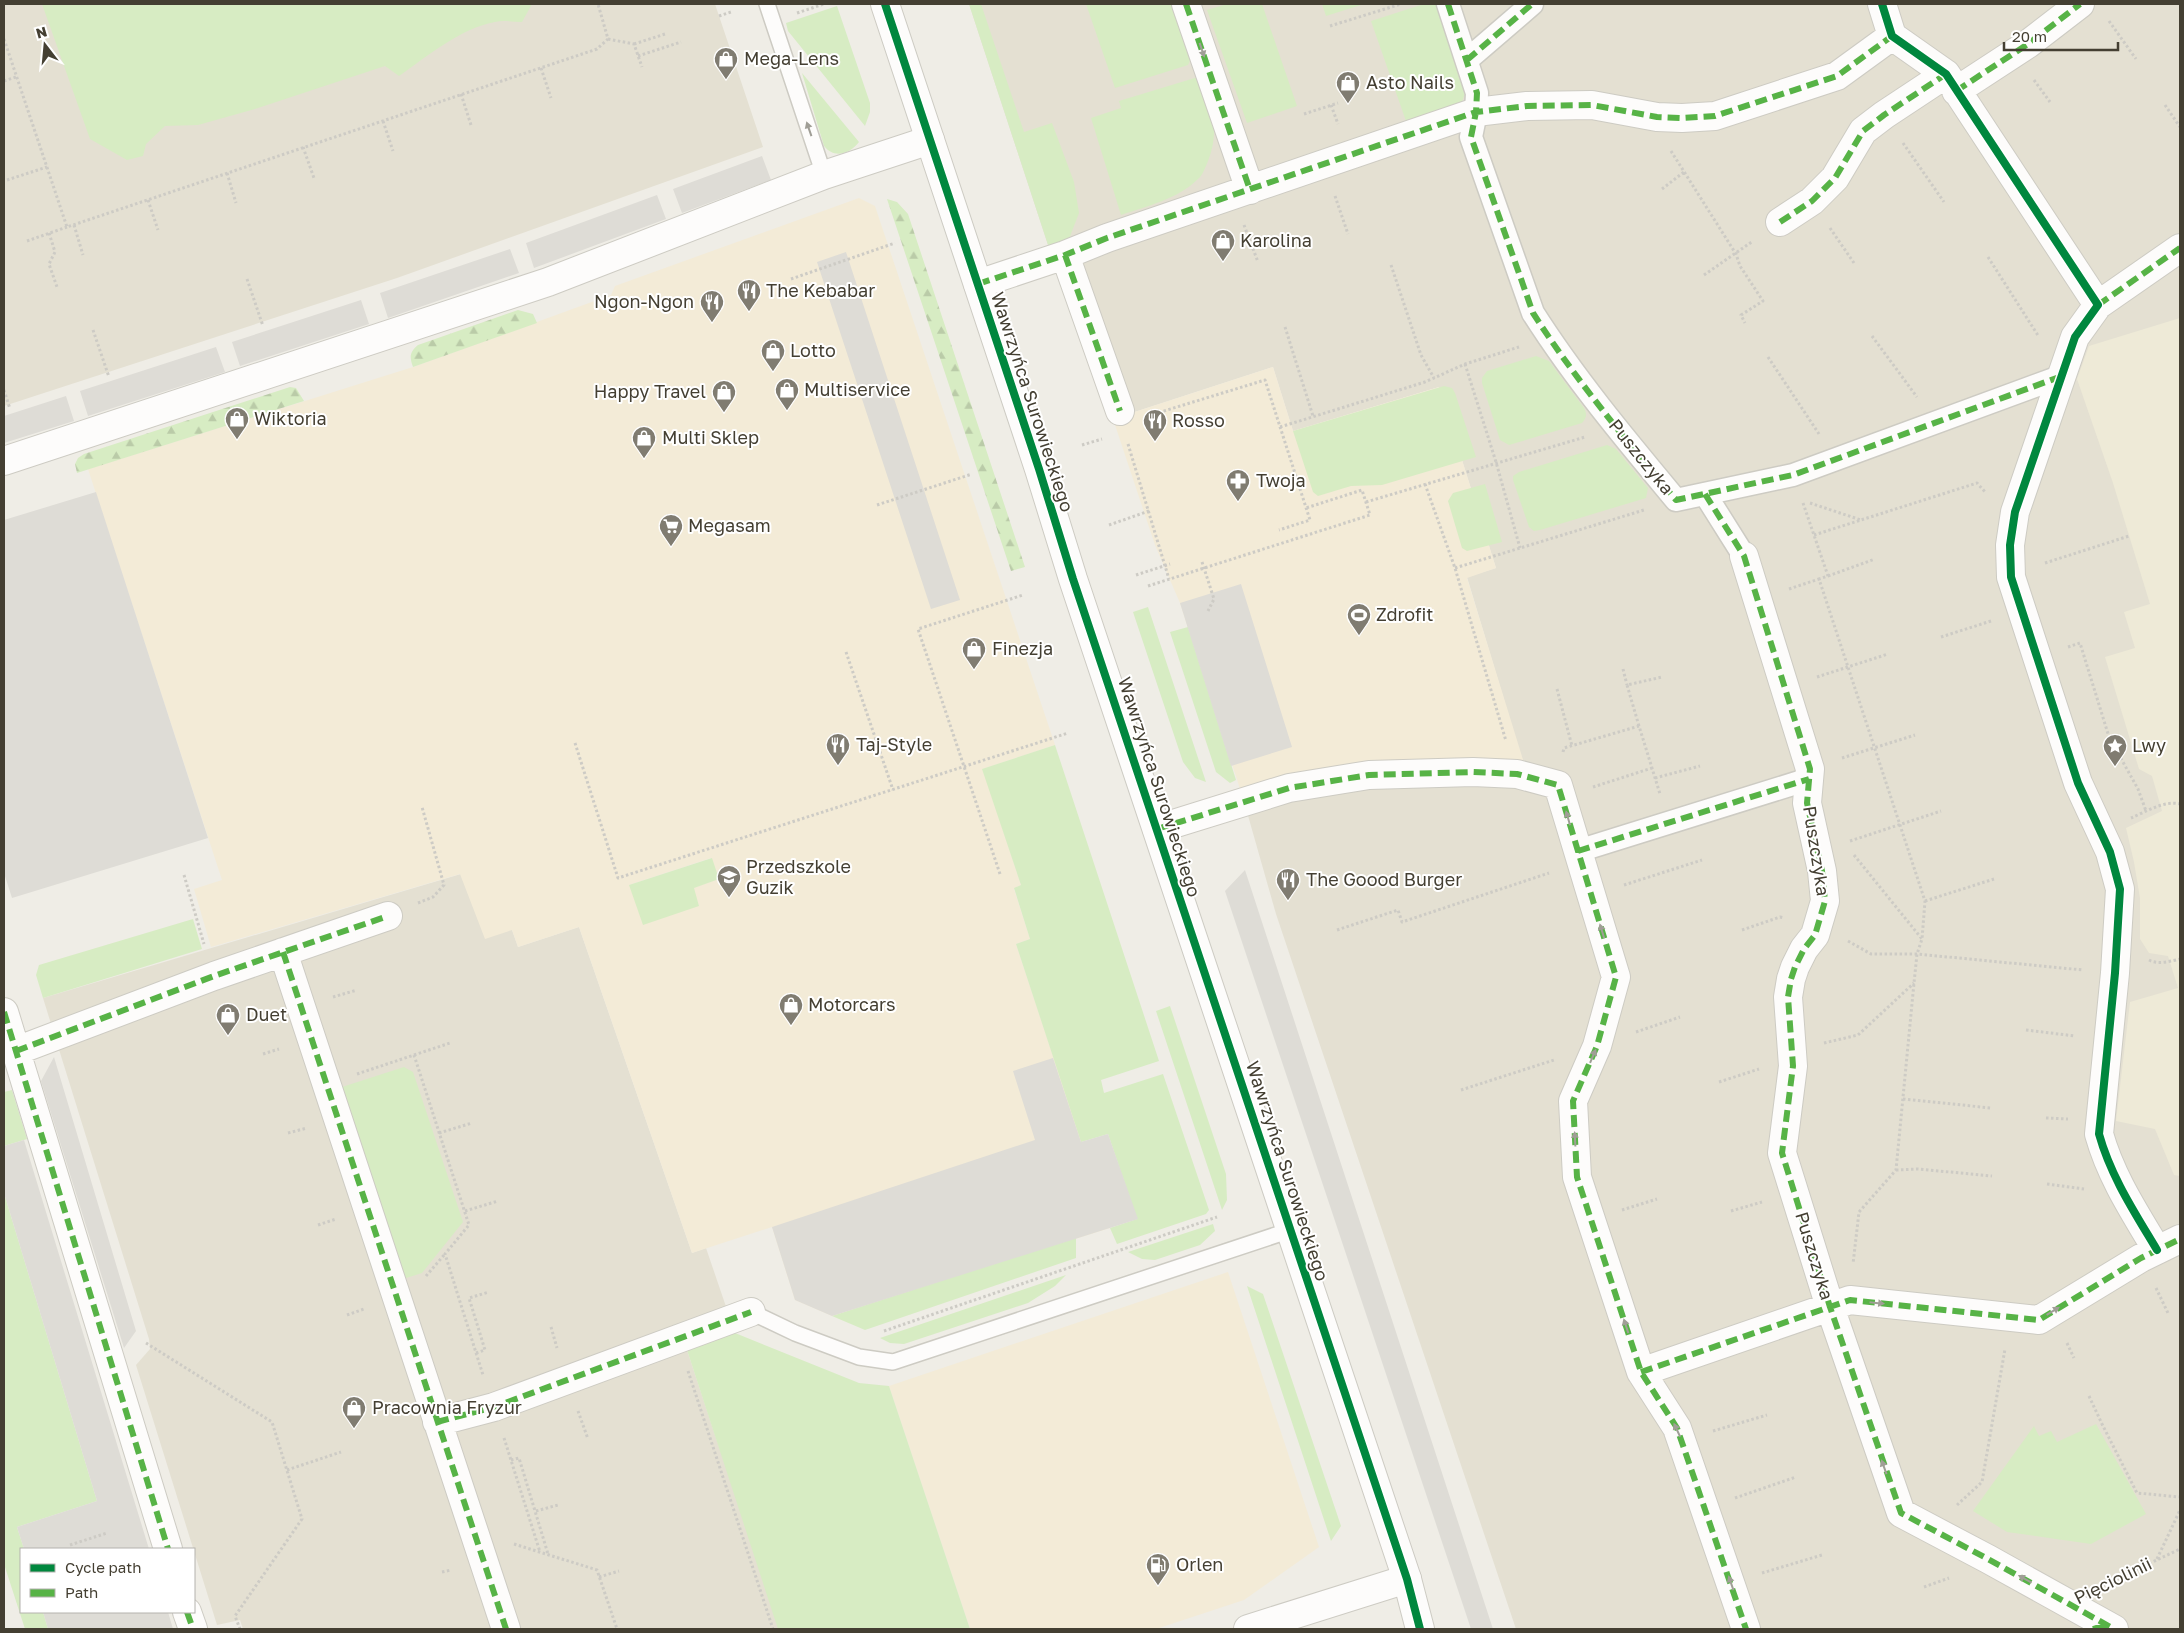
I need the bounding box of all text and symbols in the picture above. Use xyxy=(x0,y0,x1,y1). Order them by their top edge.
north arrow xyxy=(20,20,70,70)
scale bar xyxy=(2004,20,2118,52)
text: N xyxy=(34,22,49,42)
text: 20 m xyxy=(2012,27,2047,45)
one-way arrow xyxy=(1198,43,1206,58)
shop icon: Mega-Lens xyxy=(713,46,739,80)
place label: Mega-Lens xyxy=(744,47,839,69)
shop icon: Asto Nails xyxy=(1335,70,1361,104)
place label: Asto Nails xyxy=(1366,71,1454,93)
one-way arrow xyxy=(805,121,813,136)
shop icon: Karolina xyxy=(1210,228,1236,262)
place label: Karolina xyxy=(1240,229,1312,251)
restaurant icon: The Kebabar xyxy=(736,278,762,312)
place label: The Kebabar xyxy=(766,279,875,301)
restaurant icon: Ngon-Ngon xyxy=(699,289,725,323)
street label: Wawrzyńca Surowieckiego xyxy=(987,289,1079,515)
place label: Ngon-Ngon xyxy=(594,290,694,312)
shop icon: Lotto xyxy=(760,338,786,372)
place label: Lotto xyxy=(790,339,836,361)
shop icon: Multiservice xyxy=(774,377,800,411)
place label: Multiservice xyxy=(804,378,911,400)
shop icon: Happy Travel xyxy=(711,379,737,413)
place label: Happy Travel xyxy=(594,380,706,402)
shop icon: Wiktoria xyxy=(224,406,250,440)
place label: Wiktoria xyxy=(254,407,327,429)
restaurant icon: Rosso xyxy=(1142,408,1168,442)
place label: Rosso xyxy=(1172,409,1225,431)
street label: Puszczyka xyxy=(1605,414,1679,499)
shop icon: Multi Sklep xyxy=(631,425,657,459)
place label: Multi Sklep xyxy=(662,426,759,448)
pharmacy icon: Twoja xyxy=(1225,468,1251,502)
place label: Twoja xyxy=(1256,469,1306,491)
supermarket icon: Megasam xyxy=(658,513,684,547)
place label: Megasam xyxy=(688,514,771,536)
sports icon: Zdrofit xyxy=(1346,602,1372,636)
place label: Zdrofit xyxy=(1376,603,1434,625)
shop icon: Finezja xyxy=(961,636,987,670)
place label: Finezja xyxy=(992,637,1053,659)
street label: Wawrzyńca Surowieckiego xyxy=(1114,674,1206,900)
restaurant icon: Taj-Style xyxy=(825,732,851,766)
place label: Taj-Style xyxy=(856,733,932,755)
place icon: Lwy xyxy=(2102,733,2128,767)
place label: Lwy xyxy=(2132,734,2166,756)
street label: Puszczyka xyxy=(1799,804,1835,897)
one-way arrow xyxy=(1564,810,1572,825)
place label: Przedszkole Guzik xyxy=(746,855,851,898)
school or university icon: Przedszkole Guzik xyxy=(716,864,742,898)
restaurant icon: The Goood Burger xyxy=(1275,867,1301,901)
place label: The Goood Burger xyxy=(1306,868,1462,890)
one-way arrow xyxy=(1598,923,1606,938)
shop icon: Motorcars xyxy=(778,992,804,1026)
place label: Motorcars xyxy=(808,993,896,1015)
shop icon: Duet xyxy=(215,1002,241,1036)
place label: Duet xyxy=(246,1003,287,1025)
one-way arrow xyxy=(1589,1049,1597,1063)
street label: Wawrzyńca Surowieckiego xyxy=(1242,1058,1334,1284)
one-way arrow xyxy=(1571,1131,1579,1147)
street label: Puszczyka xyxy=(1791,1209,1839,1302)
one-way arrow xyxy=(1869,1299,1885,1307)
one-way arrow xyxy=(2047,1307,2060,1316)
one-way arrow xyxy=(1621,1318,1629,1333)
shop icon: Pracownia Fryzur xyxy=(341,1395,367,1429)
place label: Pracownia Fryzur xyxy=(372,1396,522,1418)
one-way arrow xyxy=(1673,1423,1681,1437)
one-way arrow xyxy=(1880,1459,1888,1474)
legend xyxy=(20,1548,195,1613)
fuel station icon: Orlen xyxy=(1145,1552,1171,1586)
street label: Pięciolinii xyxy=(2070,1552,2155,1608)
place label: Orlen xyxy=(1176,1553,1223,1575)
text: Cycle path xyxy=(65,1558,141,1576)
one-way arrow xyxy=(1726,1575,1734,1590)
one-way arrow xyxy=(2017,1575,2032,1583)
text: Path xyxy=(65,1583,98,1601)

